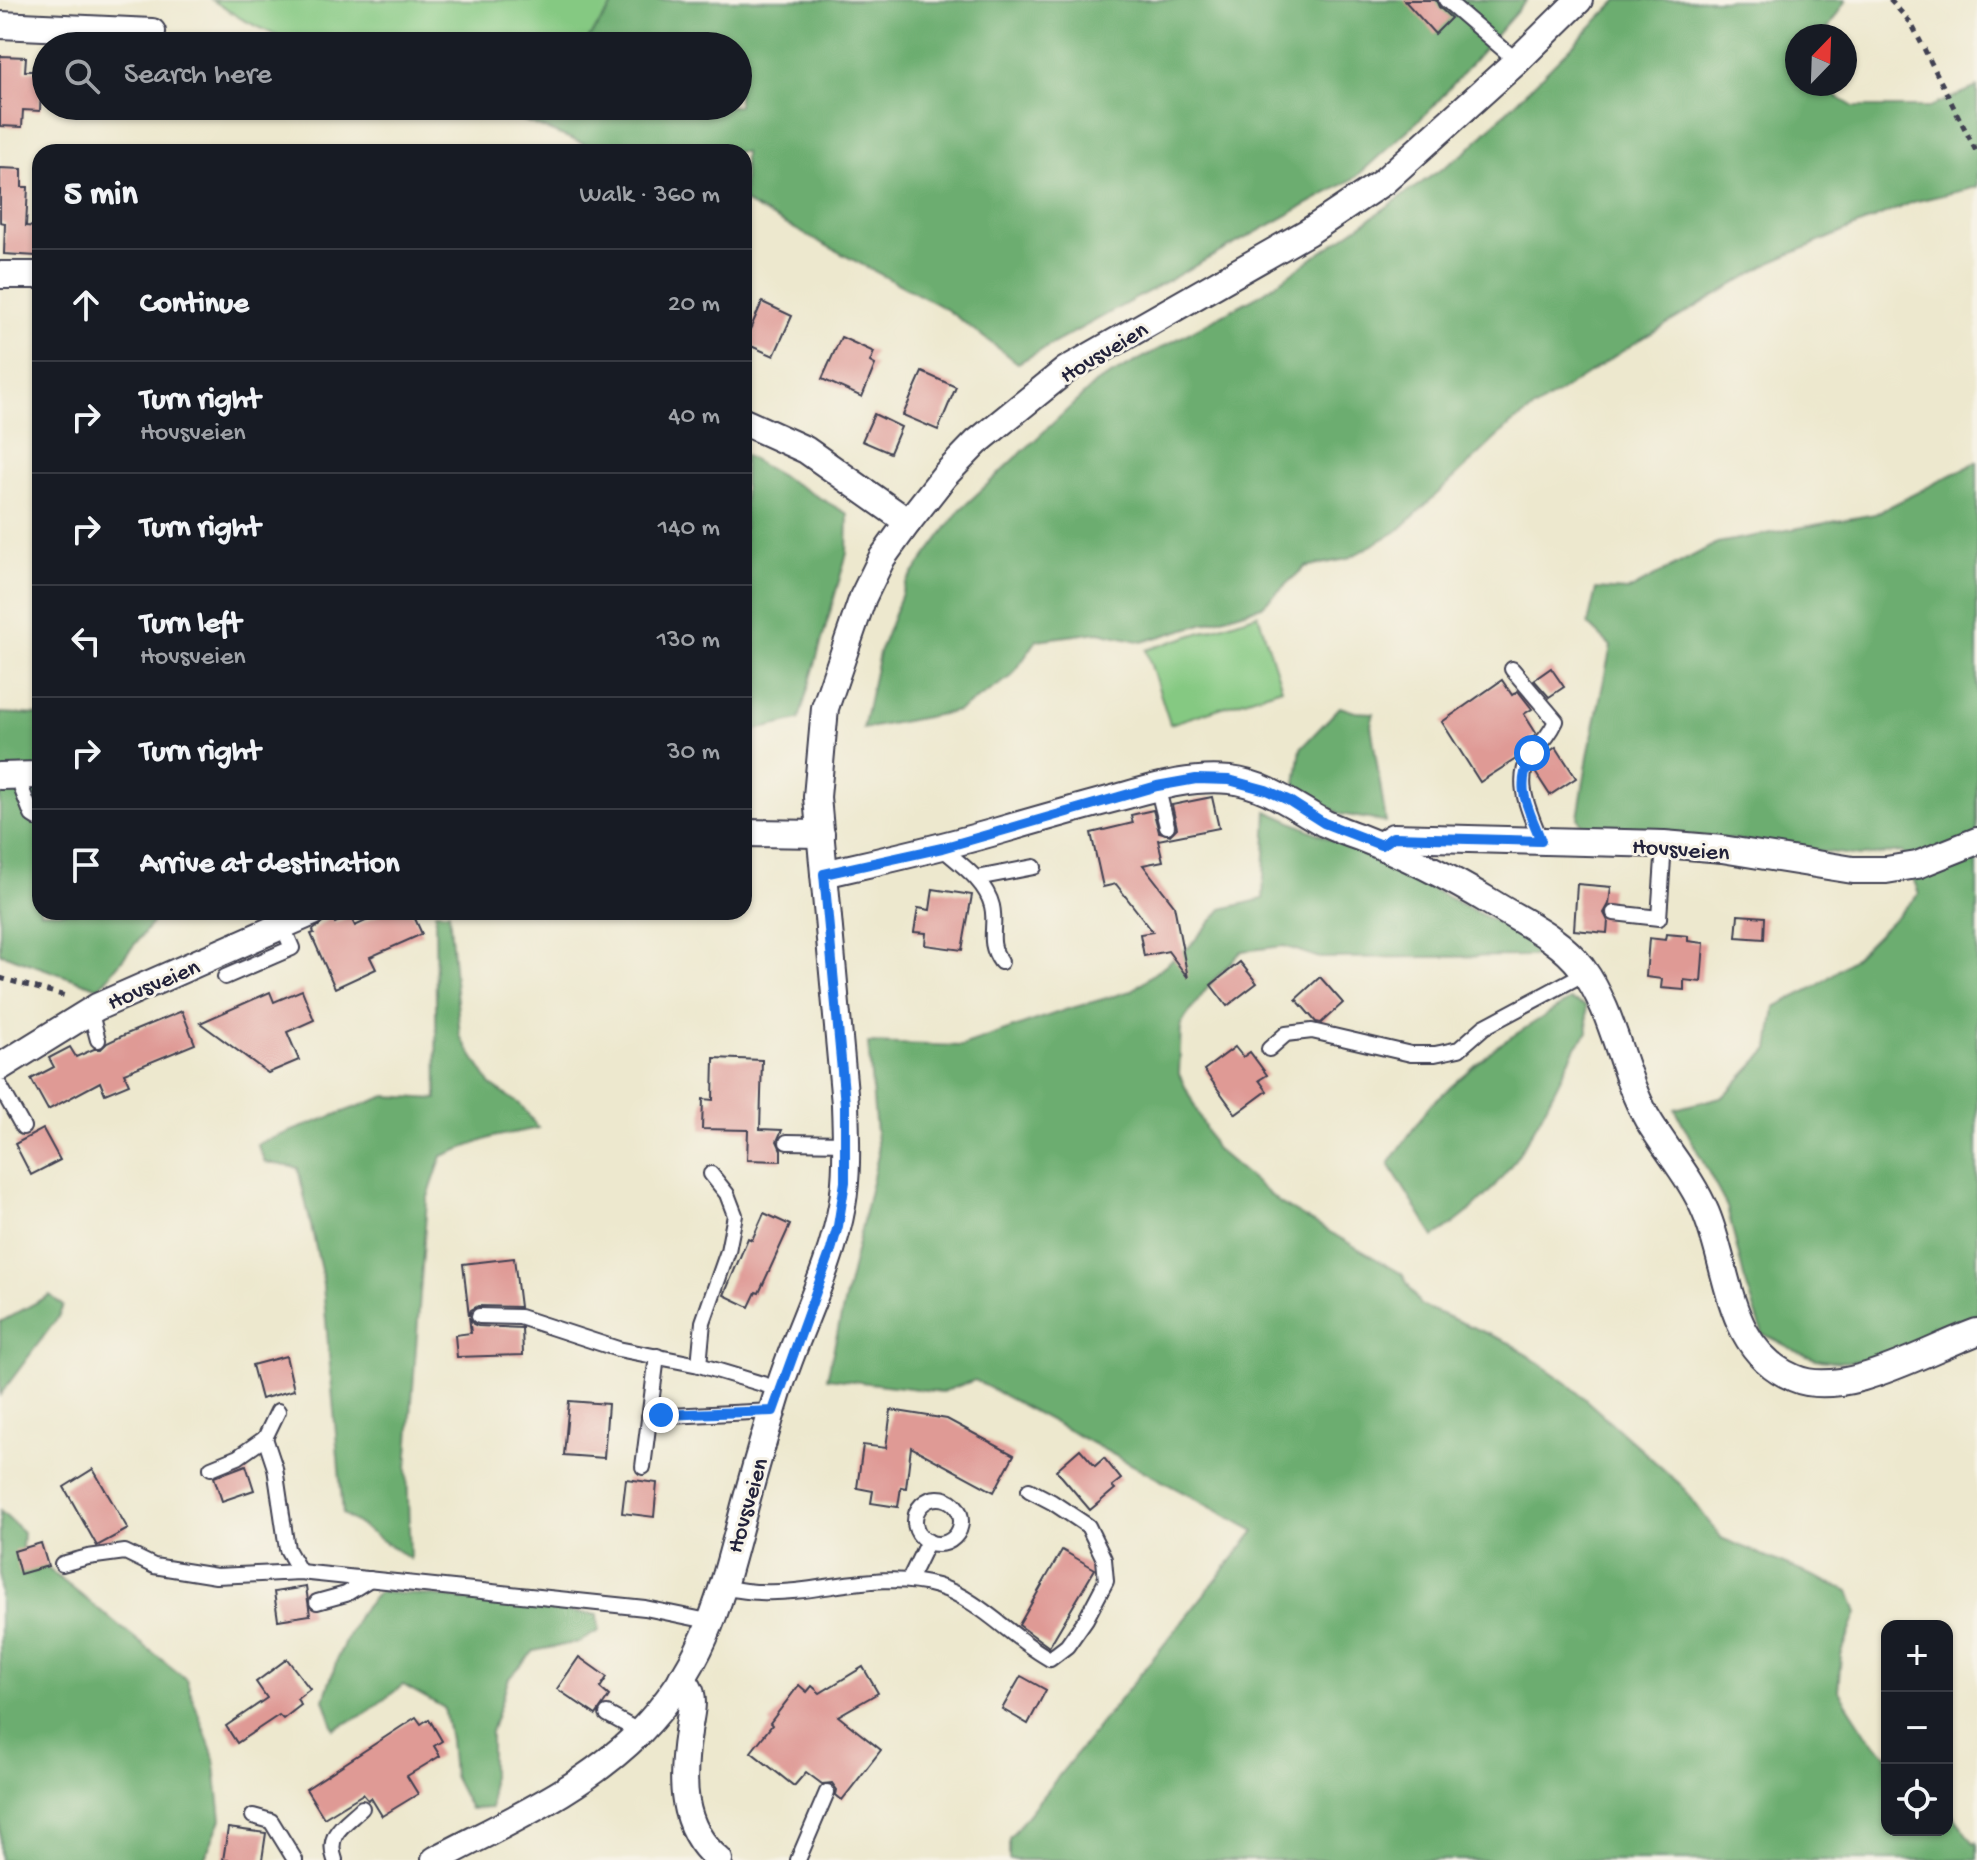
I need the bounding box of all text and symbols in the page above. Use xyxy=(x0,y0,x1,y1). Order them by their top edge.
north arrow xyxy=(1785,24,1857,96)
search box xyxy=(32,32,752,120)
icon: search xyxy=(60,54,104,98)
text: Search here xyxy=(124,59,272,94)
text: 5 min xyxy=(64,176,138,216)
text: Walk · 360 m xyxy=(580,181,720,212)
icon: ahead xyxy=(64,283,108,327)
text: Continue xyxy=(140,288,249,323)
text: 20 m xyxy=(668,290,720,321)
street label: Hovsveien xyxy=(1056,316,1155,392)
text: Turn right xyxy=(140,384,260,419)
icon: right xyxy=(64,395,108,439)
text: 40 m xyxy=(668,402,720,433)
text: Hovsveien xyxy=(140,419,246,450)
icon: right xyxy=(64,507,108,551)
text: Turn right xyxy=(140,512,260,547)
text: 140 m xyxy=(658,514,720,545)
text: Turn left xyxy=(140,608,241,643)
icon: left xyxy=(64,619,108,663)
text: 130 m xyxy=(657,626,720,657)
text: Hovsveien xyxy=(140,643,246,674)
icon: right xyxy=(64,731,108,775)
route start xyxy=(1514,735,1550,771)
text: Turn right xyxy=(140,736,260,771)
text: 30 m xyxy=(667,738,720,769)
street label: Hovsveien xyxy=(1631,834,1731,869)
icon: arrive xyxy=(64,843,108,887)
text: Arrive at destination xyxy=(140,848,400,883)
street label: Hovsveien xyxy=(104,954,205,1019)
route end xyxy=(643,1397,679,1433)
street label: Hovsveien xyxy=(722,1455,777,1557)
map controls xyxy=(1881,1620,1953,1836)
button: + xyxy=(1881,1620,1953,1692)
button: − xyxy=(1881,1692,1953,1764)
button: locate xyxy=(1881,1764,1953,1836)

